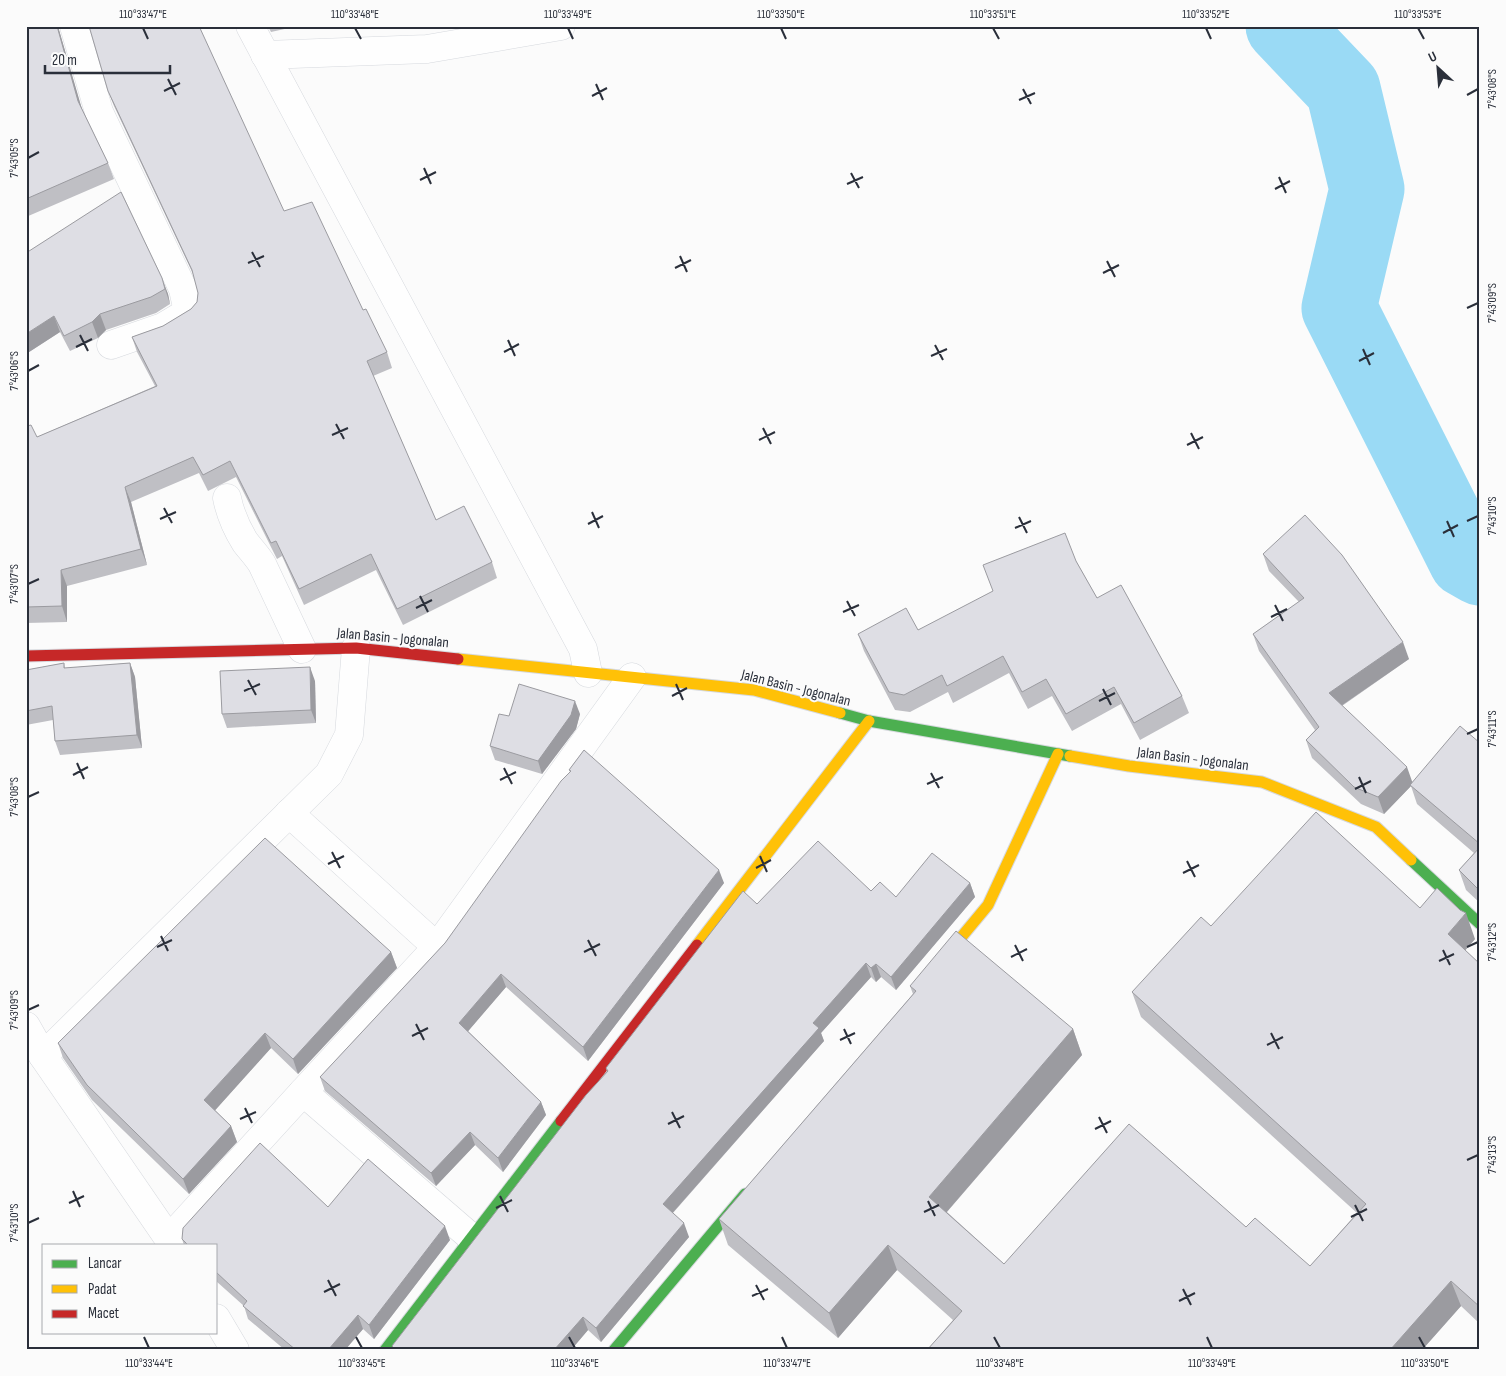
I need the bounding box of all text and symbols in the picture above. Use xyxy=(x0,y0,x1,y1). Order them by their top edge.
text: 110°33'47"E xyxy=(119,7,167,22)
text: 110°33'48"E xyxy=(331,7,379,22)
text: 110°33'49"E xyxy=(544,7,592,22)
text: 110°33'50"E xyxy=(757,7,805,22)
text: 110°33'51"E xyxy=(970,7,1016,22)
text: 110°33'52"E xyxy=(1182,7,1230,22)
text: 110°33'53"E xyxy=(1394,7,1442,22)
scale bar xyxy=(45,42,170,74)
north arrow xyxy=(1414,42,1464,92)
text: U xyxy=(1426,48,1440,66)
text: 20 m xyxy=(52,51,77,70)
text: 7°43'08"S xyxy=(1485,69,1500,109)
text: 7°43'05"S xyxy=(7,138,22,178)
text: 7°43'09"S xyxy=(1485,283,1500,323)
text: 7°43'06"S xyxy=(7,351,22,391)
text: 7°43'10"S xyxy=(1485,497,1500,535)
text: 7°43'07"S xyxy=(7,564,22,604)
street label: Jalan Basin - Jogonalan xyxy=(335,624,450,652)
street label: Jalan Basin - Jogonalan xyxy=(738,665,853,711)
text: 7°43'11"S xyxy=(1485,710,1500,748)
street label: Jalan Basin - Jogonalan xyxy=(1135,743,1250,775)
text: 7°43'08"S xyxy=(7,777,22,817)
text: 7°43'12"S xyxy=(1485,923,1500,961)
text: 7°43'09"S xyxy=(7,990,22,1030)
text: 7°43'13"S xyxy=(1485,1136,1500,1174)
text: 7°43'10"S xyxy=(7,1204,22,1242)
legend xyxy=(42,1244,218,1334)
text: Lancar xyxy=(88,1254,122,1273)
text: Padat xyxy=(88,1280,117,1299)
text: Macet xyxy=(88,1304,120,1323)
text: 110°33'44"E xyxy=(125,1356,173,1371)
text: 110°33'45"E xyxy=(338,1356,386,1371)
text: 110°33'46"E xyxy=(551,1356,599,1371)
text: 110°33'47"E xyxy=(763,1356,811,1371)
text: 110°33'48"E xyxy=(976,1356,1024,1371)
text: 110°33'49"E xyxy=(1188,1356,1236,1371)
text: 110°33'50"E xyxy=(1401,1356,1449,1371)

